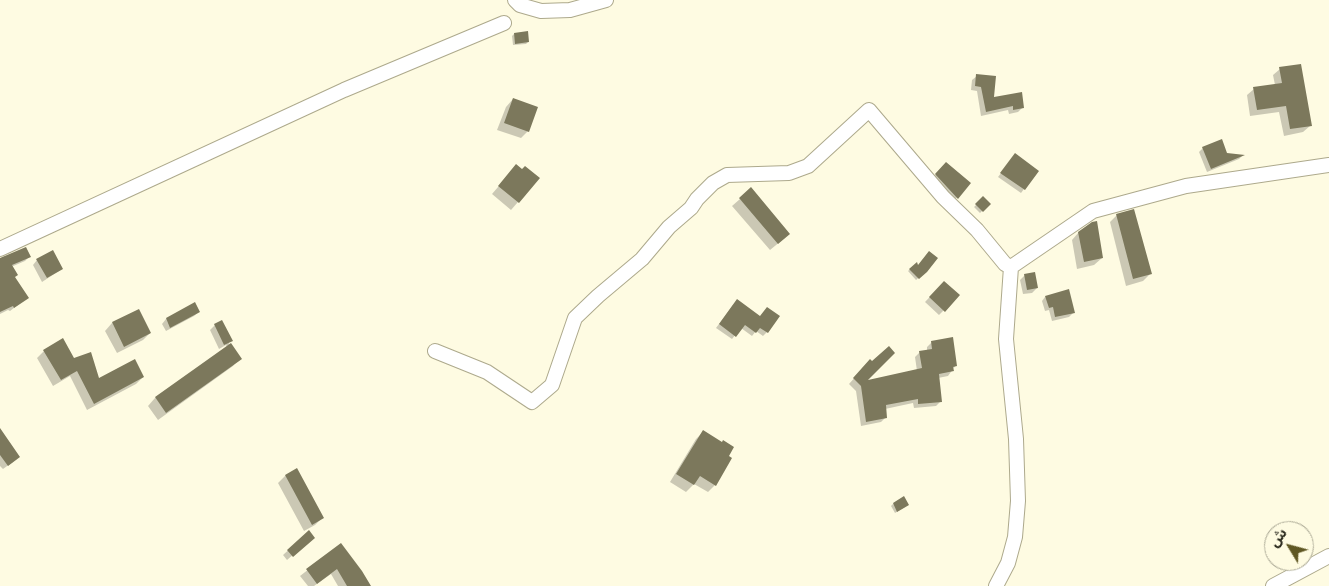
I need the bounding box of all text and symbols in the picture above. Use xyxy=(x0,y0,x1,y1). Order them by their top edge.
north arrow xyxy=(1264,521,1314,571)
text: ش xyxy=(1265,524,1291,551)

